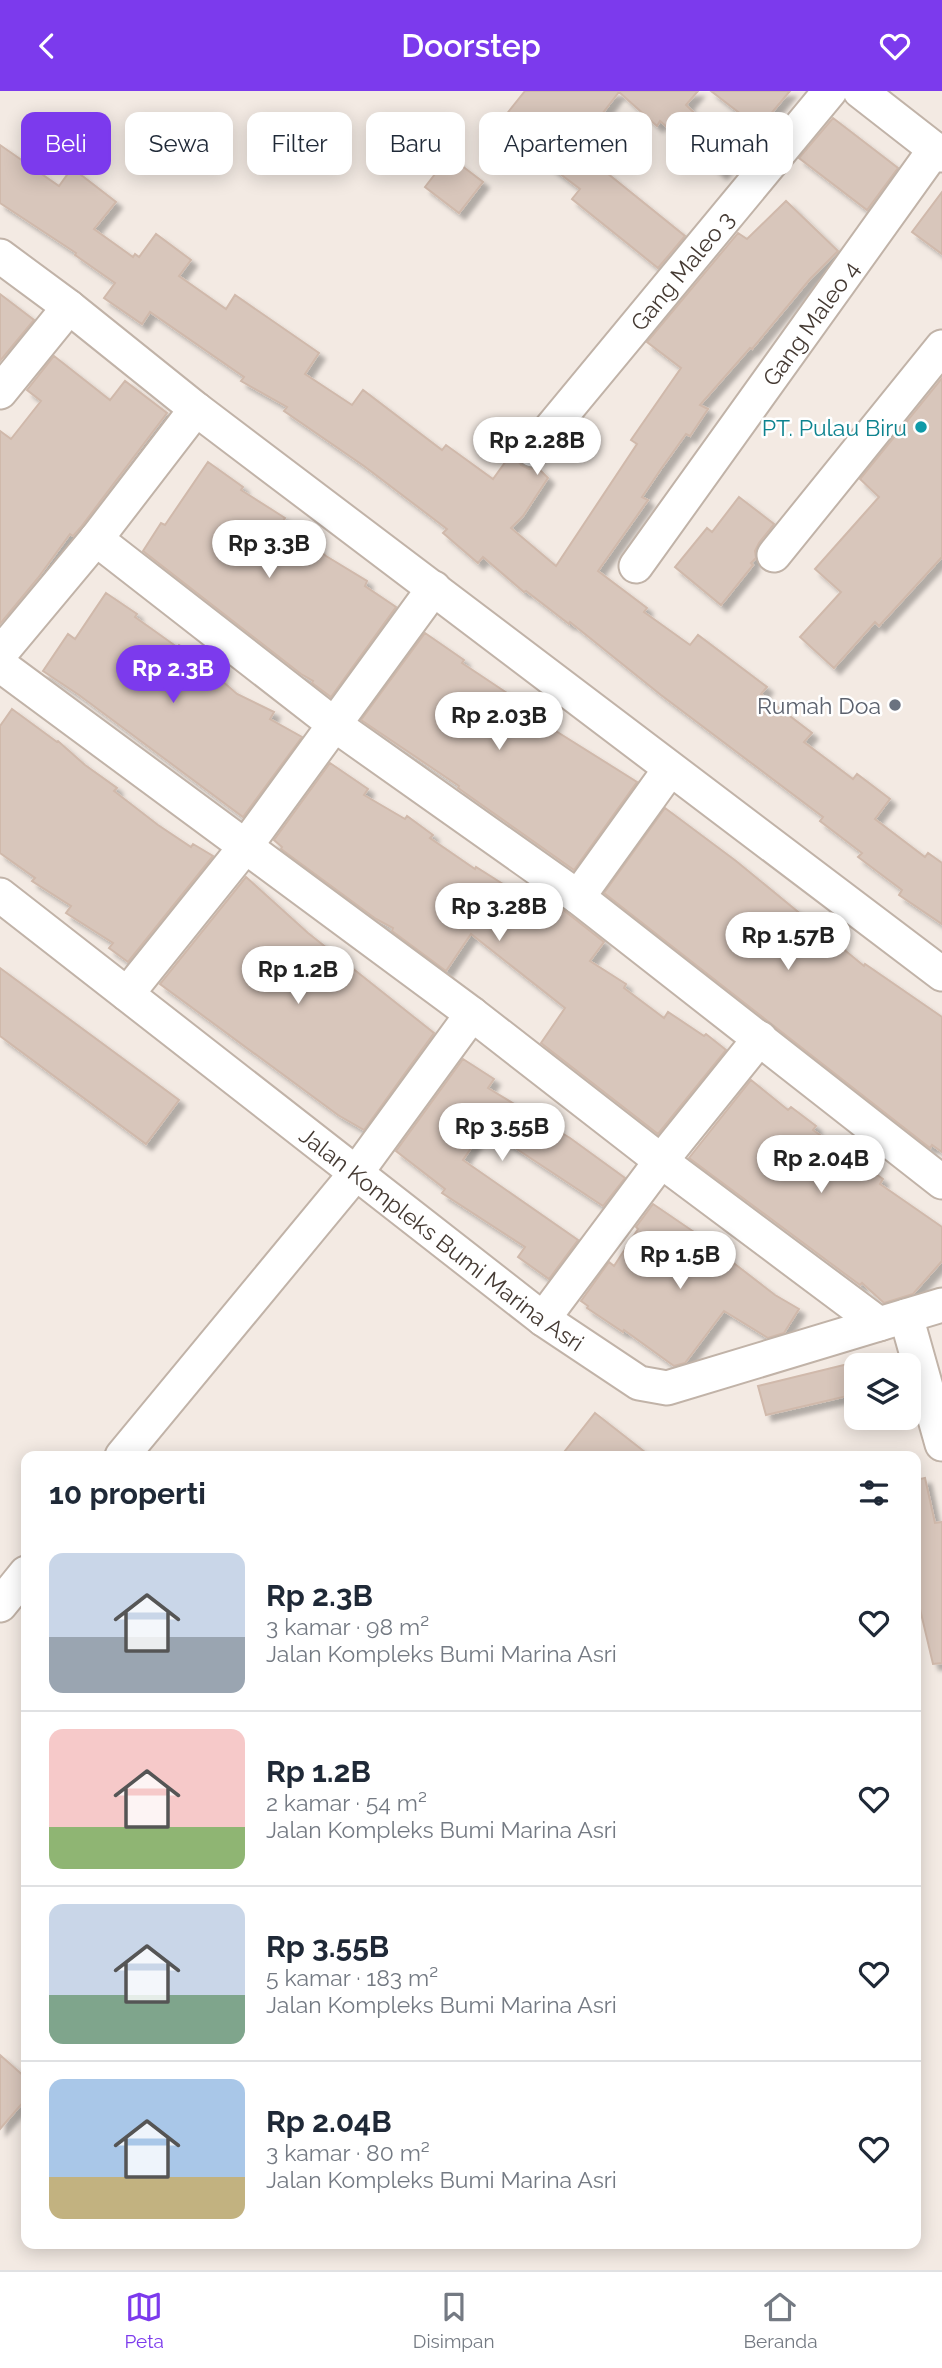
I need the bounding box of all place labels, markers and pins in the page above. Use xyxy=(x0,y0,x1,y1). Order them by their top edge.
place label: PT. Pulau Biru xyxy=(762,414,907,441)
pin: Rp 2.28B xyxy=(465,417,609,477)
marker: PT. Pulau Biru xyxy=(913,419,929,435)
pin: Rp 3.3B xyxy=(204,521,334,580)
pin: Rp 2.3B xyxy=(108,645,238,705)
place label: Rumah Doa xyxy=(757,692,881,719)
pin: Rp 2.03B xyxy=(427,693,571,752)
marker: Rumah Doa xyxy=(887,697,903,713)
pin: Rp 3.28B xyxy=(427,883,571,943)
pin: Rp 1.57B xyxy=(716,913,860,972)
pin: Rp 1.2B xyxy=(233,947,363,1006)
pin: Rp 3.55B xyxy=(430,1103,574,1163)
pin: Rp 2.04B xyxy=(749,1135,893,1195)
pin: Rp 1.5B xyxy=(615,1231,745,1291)

